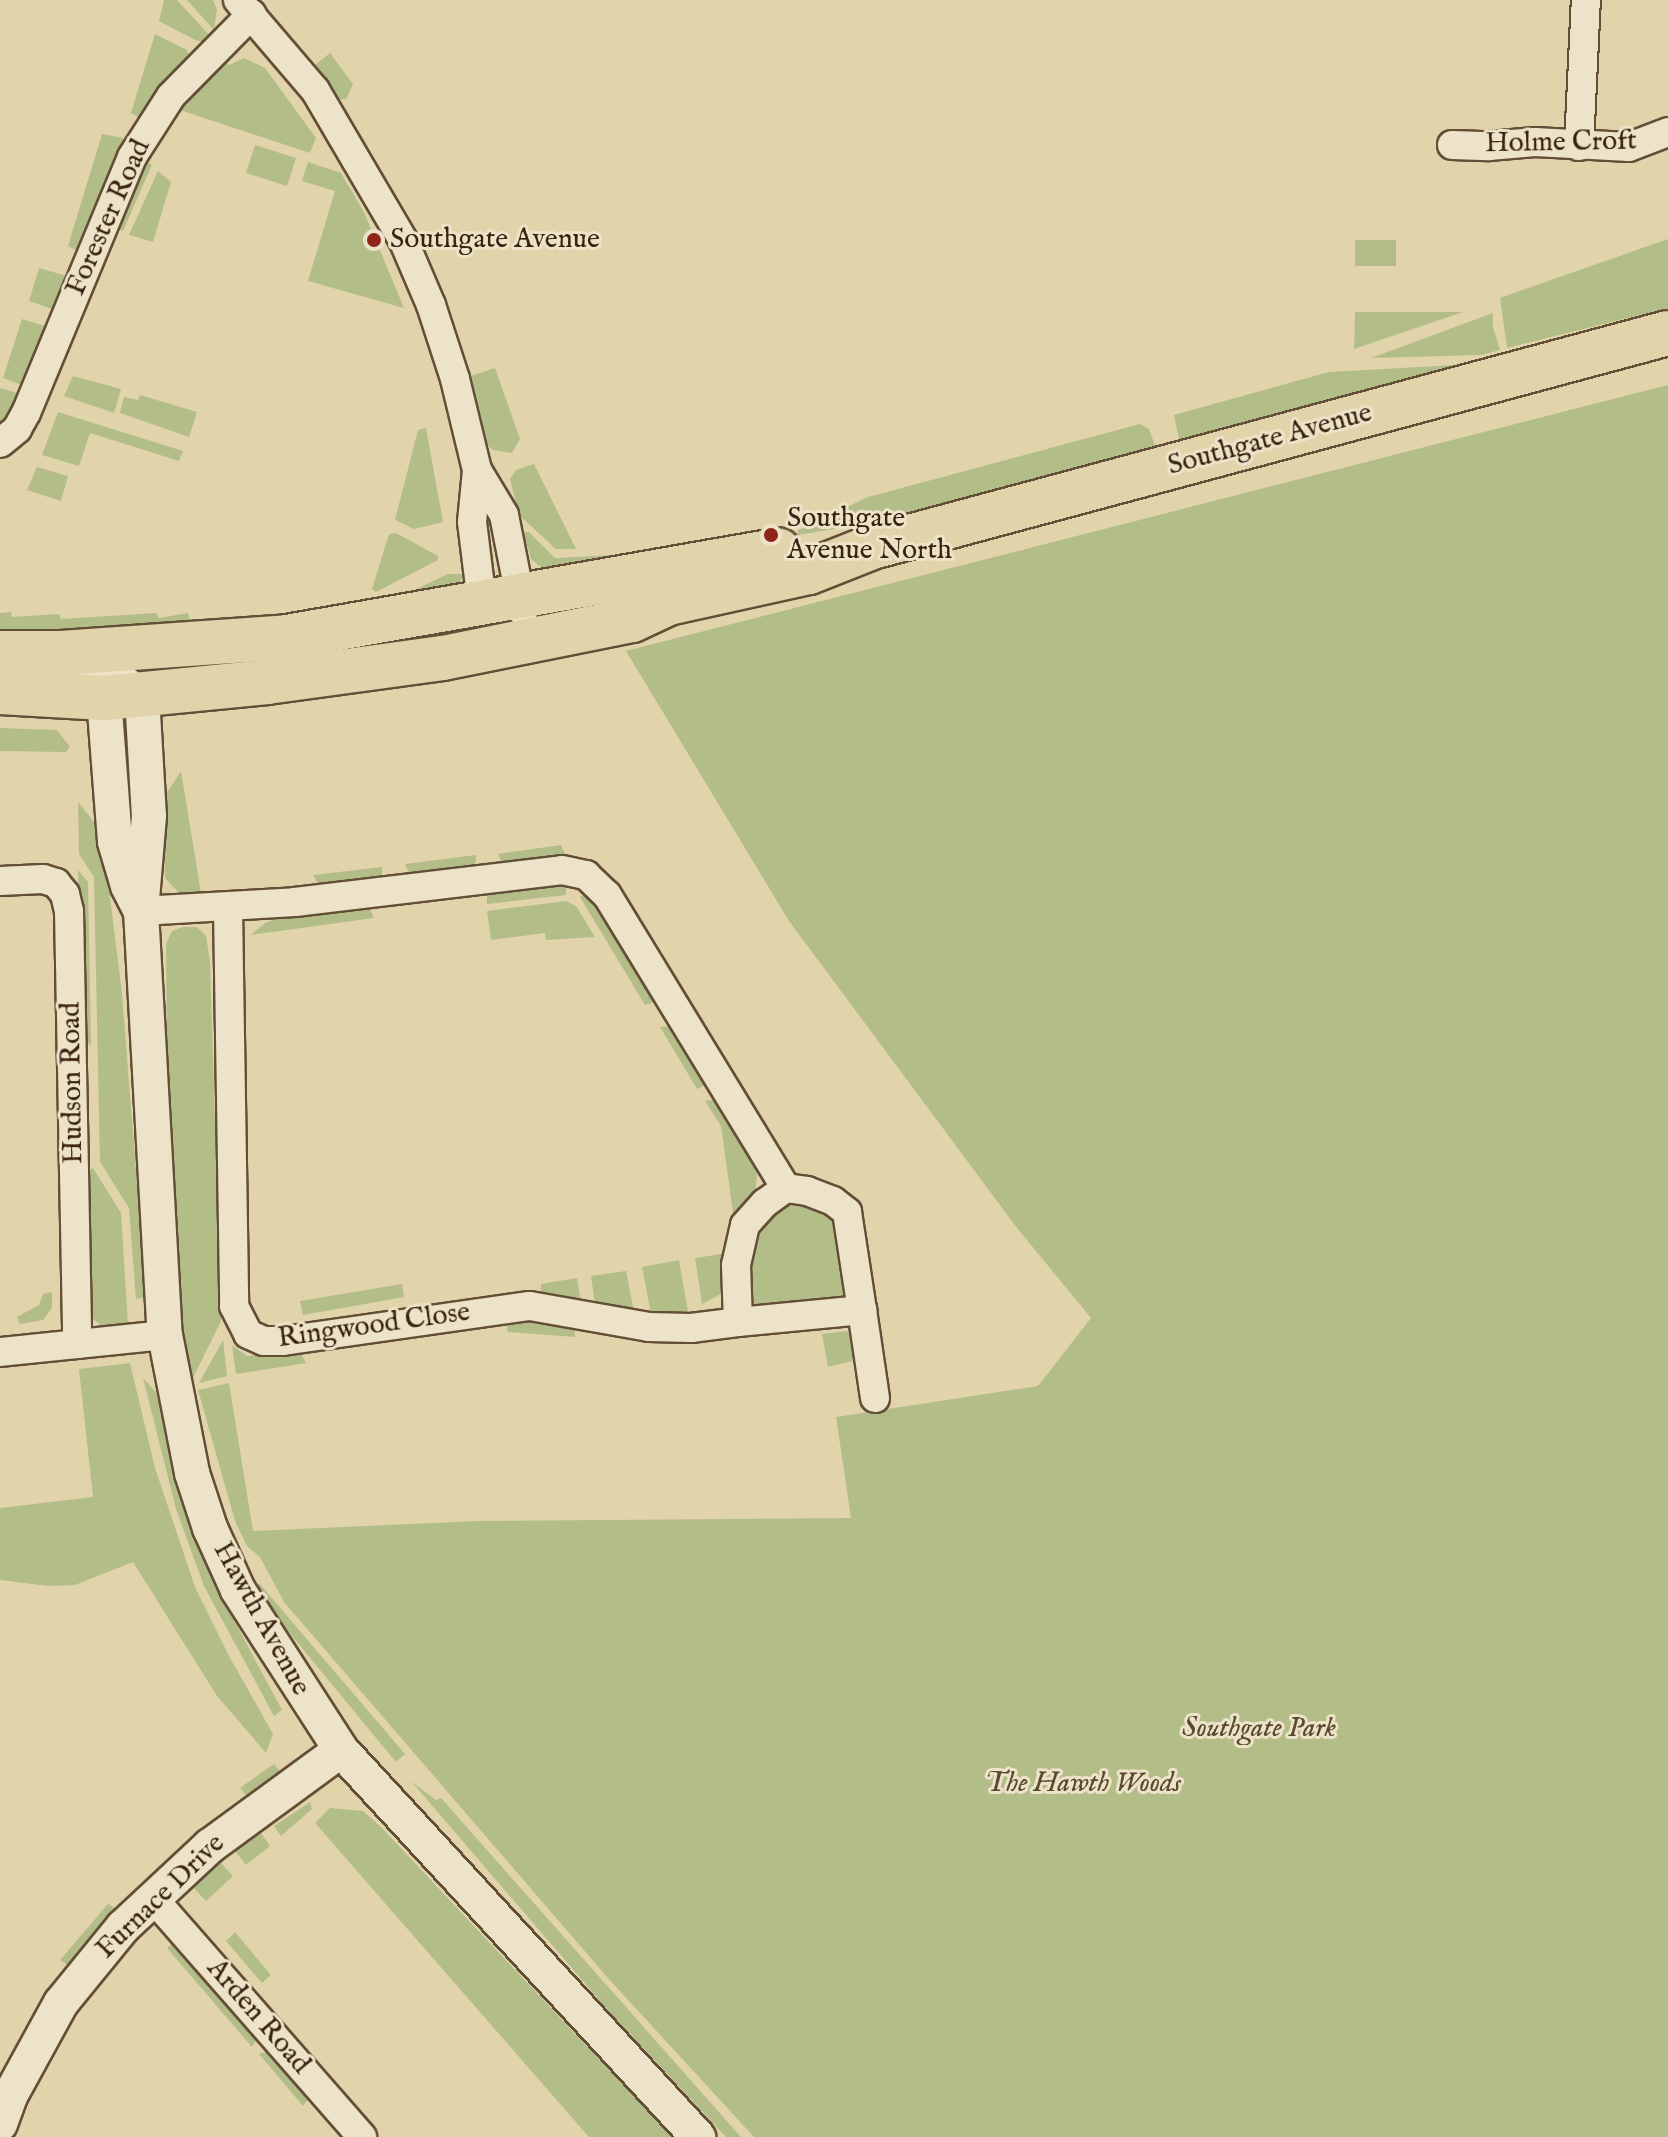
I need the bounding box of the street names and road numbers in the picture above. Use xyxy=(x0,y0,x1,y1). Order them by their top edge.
street label: Holme Croft xyxy=(1485,125,1637,161)
street label: Forester Road xyxy=(60,135,158,301)
street label: Southgate Avenue xyxy=(1164,397,1376,483)
street label: Hudson Road xyxy=(55,1002,91,1164)
street label: Ringwood Close xyxy=(276,1296,472,1356)
street label: Hawth Avenue xyxy=(205,1536,317,1702)
street label: Furnace Drive xyxy=(90,1827,232,1967)
street label: Arden Road xyxy=(199,1953,317,2081)

